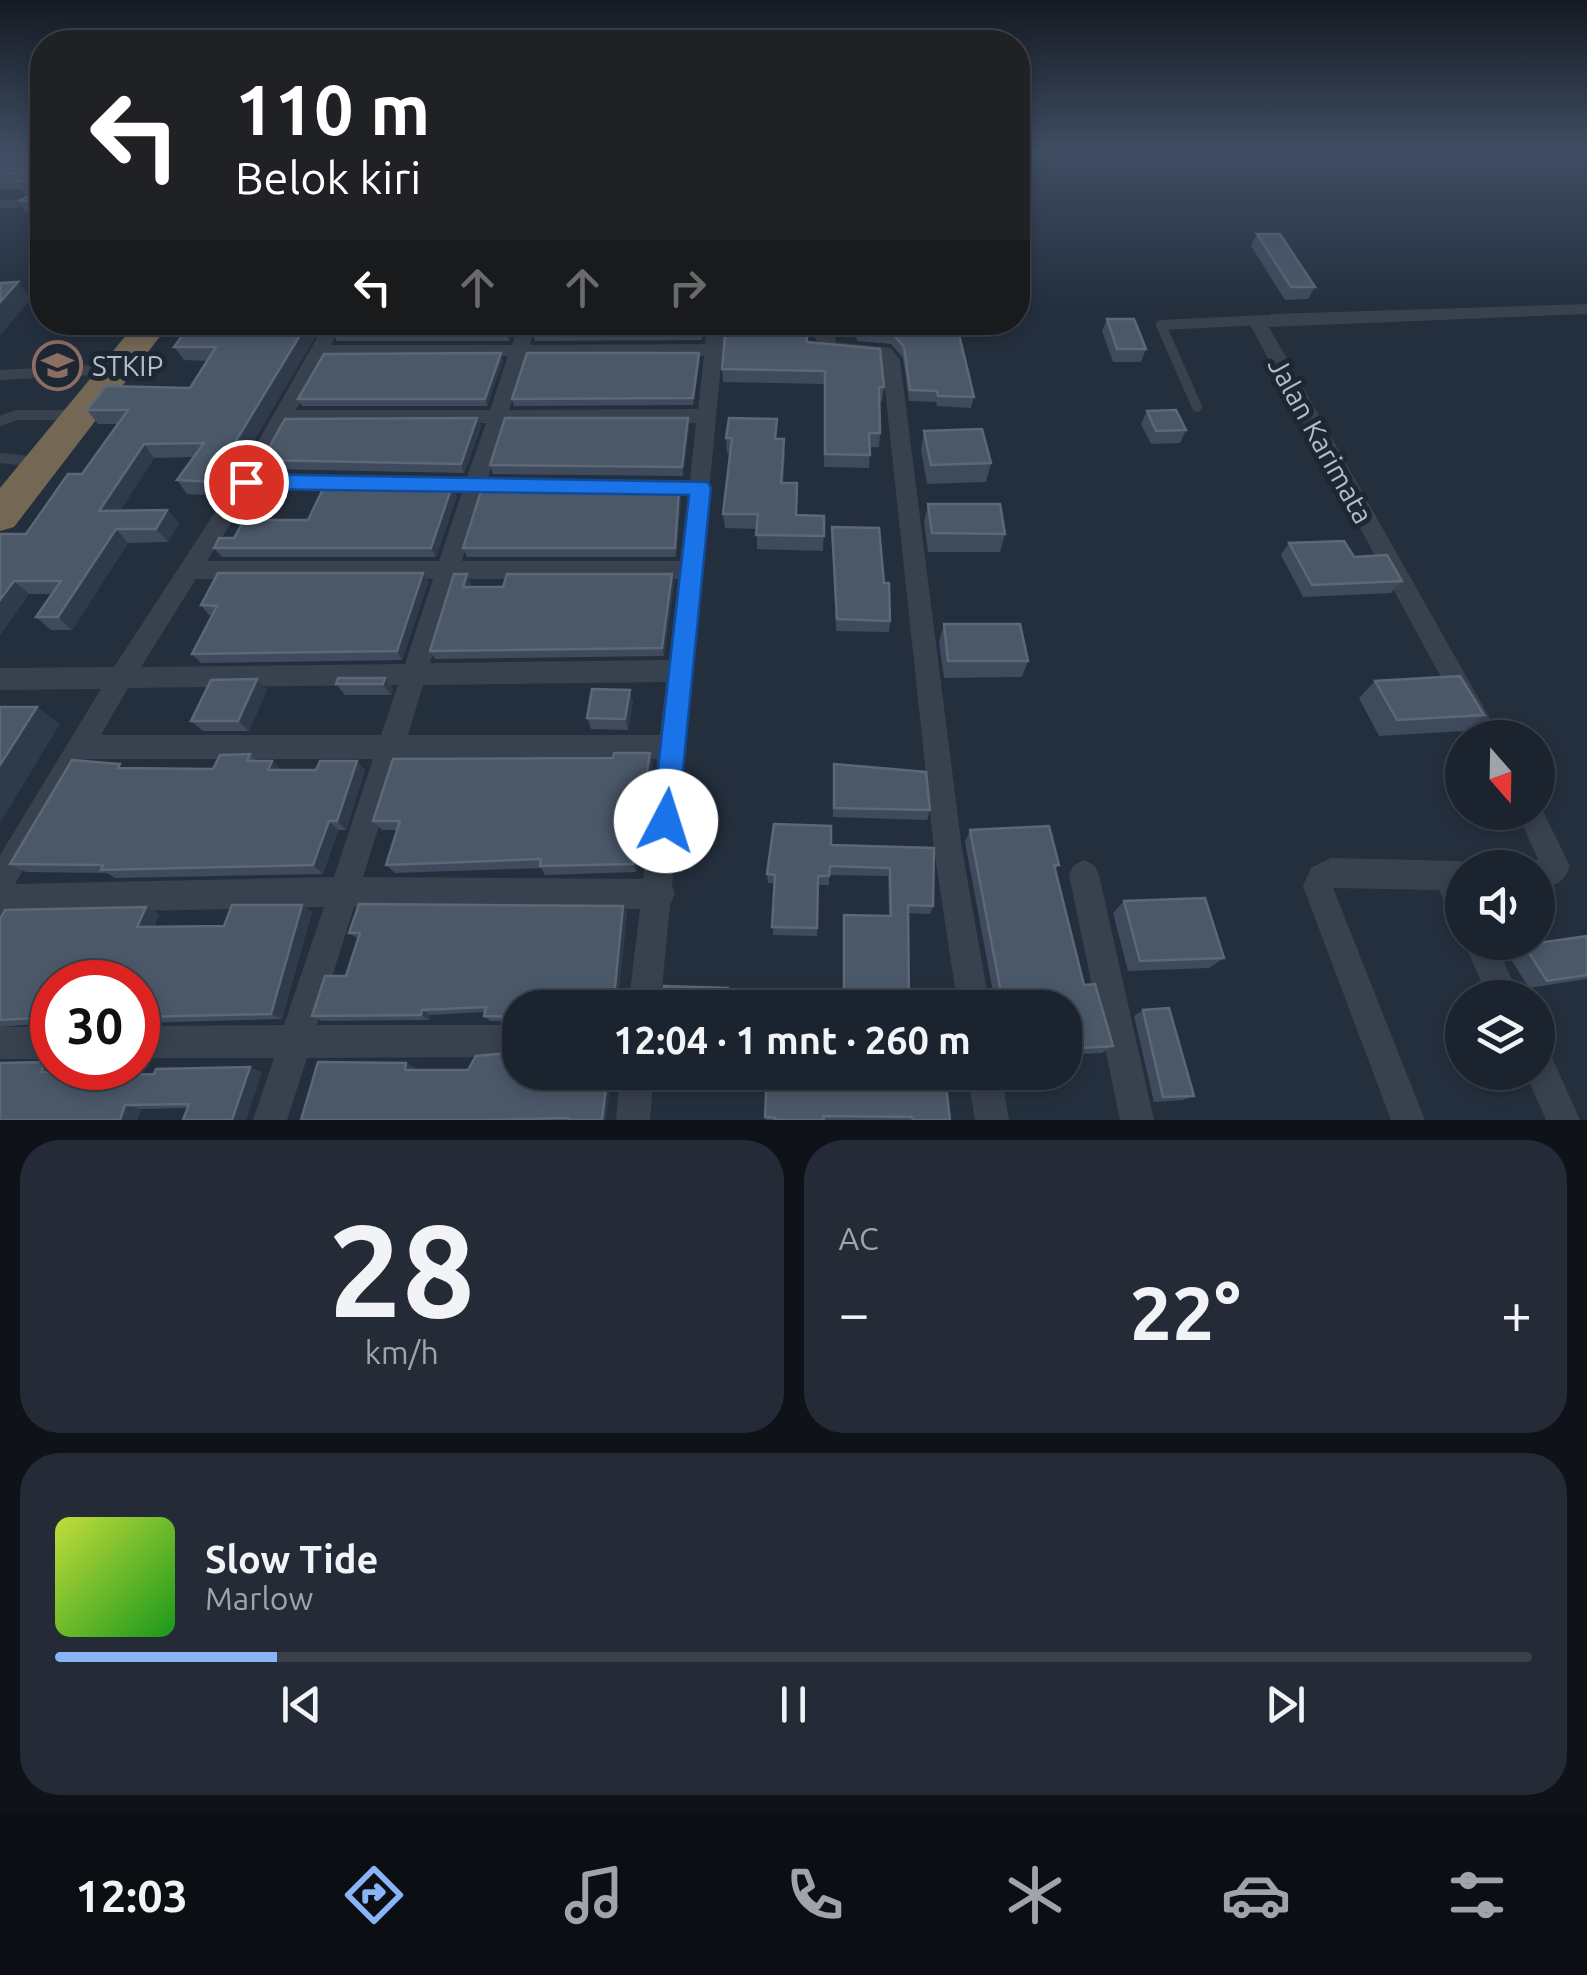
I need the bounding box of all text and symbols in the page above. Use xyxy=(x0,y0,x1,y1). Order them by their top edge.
icon: left xyxy=(70,70,200,200)
text: 110 m xyxy=(235,70,430,148)
text: Belok kiri xyxy=(235,152,421,203)
icon: left xyxy=(345,260,400,315)
icon: ahead xyxy=(450,260,505,315)
icon: ahead xyxy=(555,260,610,315)
icon: right xyxy=(660,260,715,315)
school or university icon: STKIP xyxy=(31,339,83,391)
place label: STKIP xyxy=(92,350,163,381)
street label: Jalan Karimata xyxy=(1263,352,1379,528)
pin xyxy=(204,440,289,525)
icon: arrive xyxy=(219,455,274,510)
north arrow xyxy=(1445,720,1555,830)
map controls xyxy=(1445,720,1555,1090)
position arrow xyxy=(614,769,718,873)
button: sound xyxy=(1445,850,1555,960)
speed limit sign: 30 xyxy=(30,960,160,1090)
button: layers xyxy=(1445,980,1555,1090)
text: 12:04 · 1 mnt · 260 m xyxy=(613,1019,971,1061)
text: 28 xyxy=(328,1196,475,1342)
text: AC xyxy=(839,1220,879,1256)
text: 22° xyxy=(1130,1270,1241,1354)
text: − xyxy=(839,1282,870,1343)
text: + xyxy=(1501,1282,1532,1343)
text: km/h xyxy=(365,1334,439,1370)
text: Slow Tide xyxy=(205,1538,378,1580)
text: Marlow xyxy=(205,1580,313,1616)
icon: previous xyxy=(274,1677,329,1732)
icon: pause xyxy=(766,1677,821,1732)
icon: next xyxy=(1258,1677,1313,1732)
icon: directions xyxy=(339,1860,409,1930)
icon: music xyxy=(559,1860,629,1930)
icon: phone xyxy=(780,1860,850,1930)
icon: climate xyxy=(1000,1860,1070,1930)
icon: car xyxy=(1221,1860,1291,1930)
icon: filters xyxy=(1442,1860,1512,1930)
text: 12:03 xyxy=(75,1870,188,1921)

